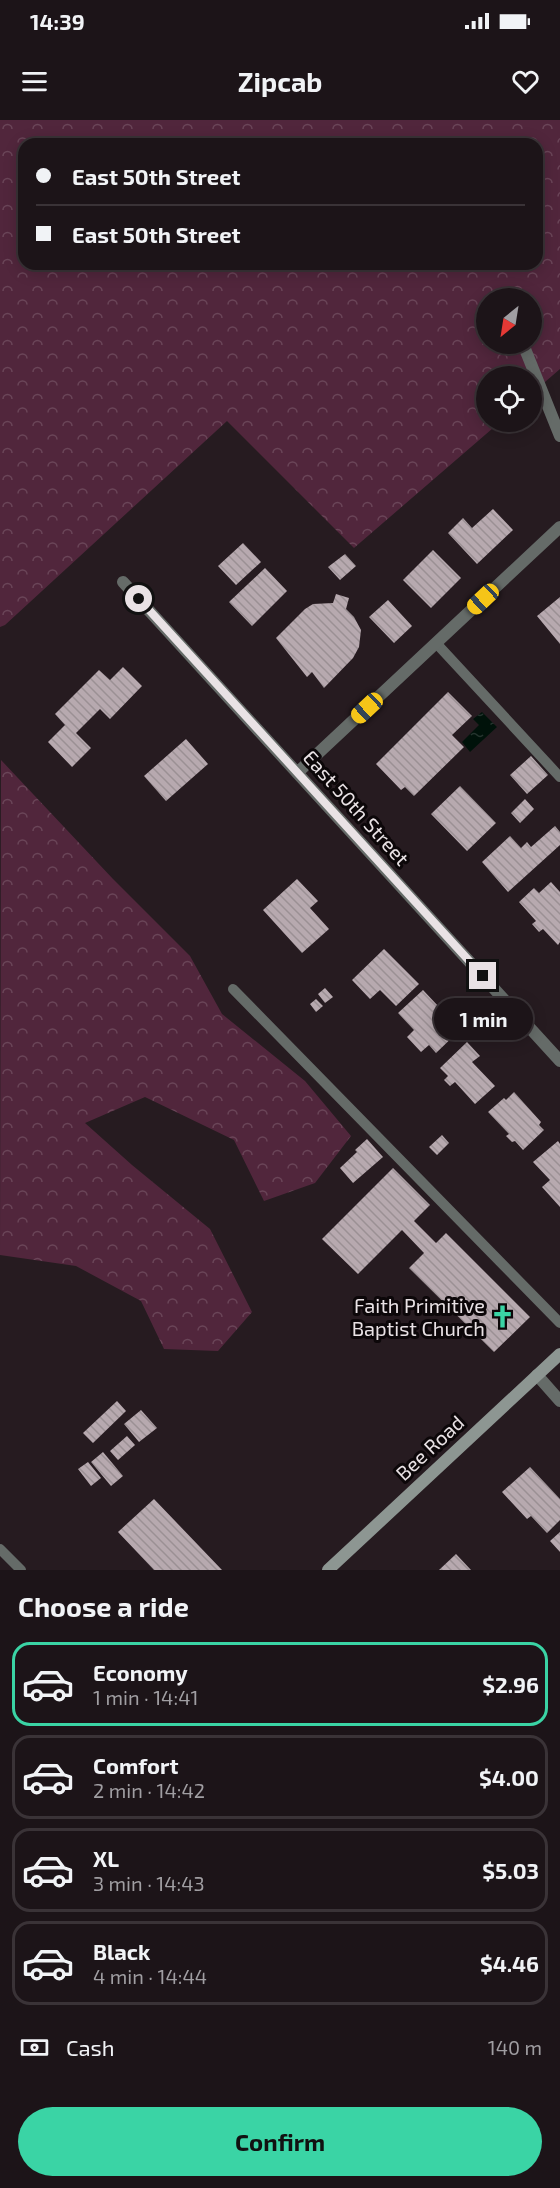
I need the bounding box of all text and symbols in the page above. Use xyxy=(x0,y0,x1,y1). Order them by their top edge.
text: 14:39 xyxy=(30,8,85,34)
icon: menu xyxy=(18,65,51,98)
text: Zipcab xyxy=(238,65,322,97)
icon: heart xyxy=(509,65,542,98)
text: East 50th Street xyxy=(72,163,241,189)
text: East 50th Street xyxy=(72,221,241,247)
north arrow xyxy=(476,288,542,354)
map controls xyxy=(476,288,542,432)
button: locate xyxy=(476,366,542,432)
car xyxy=(464,580,502,618)
route start xyxy=(125,585,152,612)
car xyxy=(348,689,386,727)
street label: East 50th Street xyxy=(299,745,415,870)
route end xyxy=(469,962,496,989)
callout: 1 min xyxy=(434,997,532,1039)
text: 1 min xyxy=(459,1007,508,1031)
place label: Faith Primitive Baptist Church xyxy=(352,1293,485,1340)
church icon: Faith Primitive Baptist Church xyxy=(490,1304,516,1330)
street label: Bee Road xyxy=(390,1410,468,1485)
text: Choose a ride xyxy=(18,1590,189,1622)
icon: car xyxy=(21,1657,75,1711)
text: Economy xyxy=(93,1659,188,1685)
text: $2.96 xyxy=(482,1671,539,1697)
text: 1 min · 14:41 xyxy=(93,1685,198,1709)
icon: car xyxy=(21,1750,75,1804)
text: Comfort xyxy=(93,1752,178,1778)
text: $4.00 xyxy=(479,1764,539,1790)
text: 2 min · 14:42 xyxy=(93,1778,205,1802)
icon: car xyxy=(21,1843,75,1897)
text: XL xyxy=(93,1845,119,1871)
text: $5.03 xyxy=(482,1857,539,1883)
text: 3 min · 14:43 xyxy=(93,1871,205,1895)
icon: car xyxy=(21,1936,75,1990)
text: Black xyxy=(93,1938,150,1964)
text: $4.46 xyxy=(480,1950,539,1976)
text: 4 min · 14:44 xyxy=(93,1964,207,1988)
icon: cash xyxy=(18,2031,51,2064)
text: Cash xyxy=(66,2034,115,2060)
text: 140 m xyxy=(488,2035,542,2059)
button: Confirm xyxy=(18,2107,542,2176)

